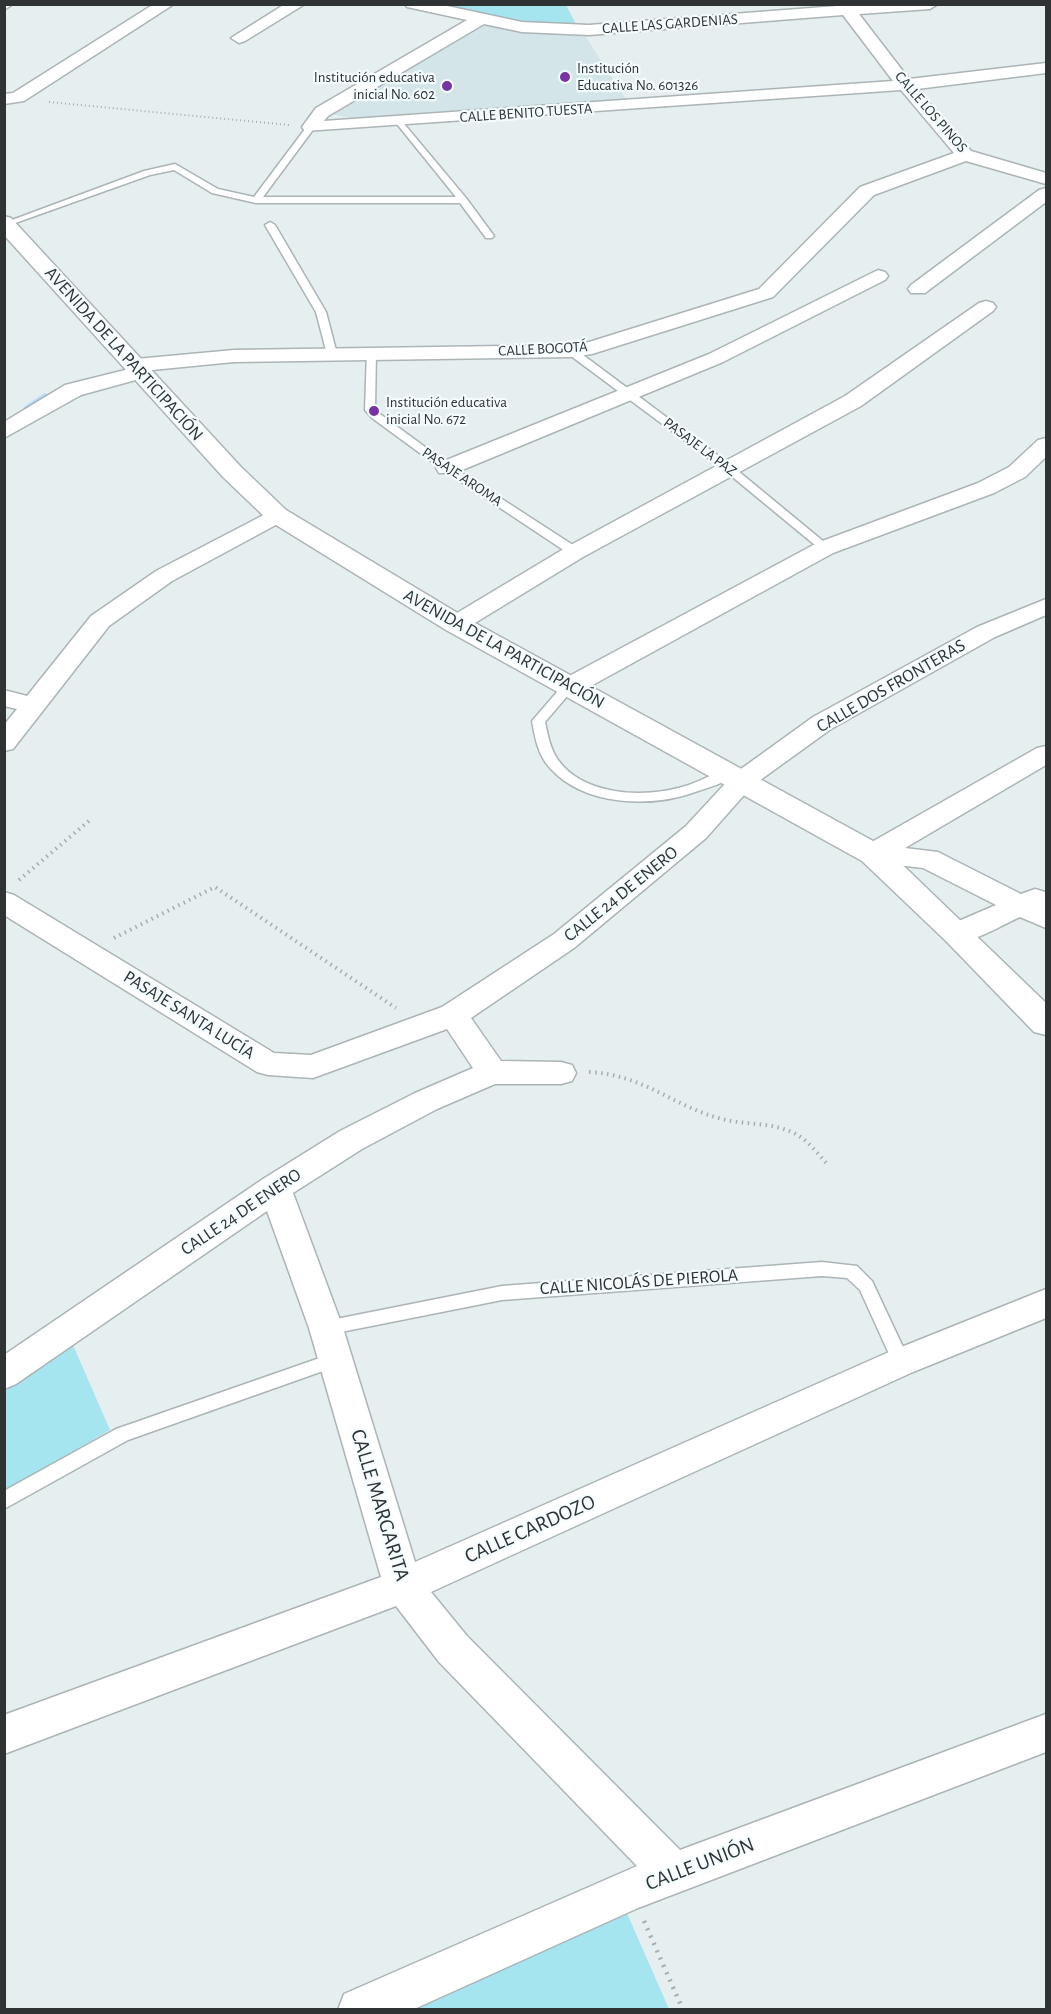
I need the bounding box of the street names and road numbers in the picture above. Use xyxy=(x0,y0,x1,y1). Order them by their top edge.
street label: CALLE LAS GARDENIAS xyxy=(602,10,738,38)
street label: CALLE LOS PINOS xyxy=(891,68,971,156)
street label: CALLE BENITO TUESTA xyxy=(459,99,593,127)
street label: AVENIDA DE LA PARTICIPACIÓN xyxy=(40,263,208,445)
street label: CALLE BOGOTÁ xyxy=(498,338,588,360)
street label: PASAJE LA PAZ xyxy=(660,414,740,480)
street label: PASAJE AROMA xyxy=(419,444,505,510)
street label: AVENIDA DE LA PARTICIPACIÓN xyxy=(400,585,608,713)
street label: CALLE DOS FRONTERAS xyxy=(813,635,969,737)
street label: CALLE 24 DE ENERO xyxy=(560,841,682,947)
street label: PASAJE SANTA LUCÍA xyxy=(119,966,259,1064)
street label: CALLE 24 DE ENERO xyxy=(177,1164,305,1260)
street label: CALLE NICOLÁS DE PIEROLA xyxy=(539,1264,739,1300)
street label: CALLE MARGARITA xyxy=(345,1426,415,1584)
street label: CALLE CARDOZO xyxy=(461,1489,599,1569)
street label: CALLE UNIÓN xyxy=(642,1832,758,1896)

